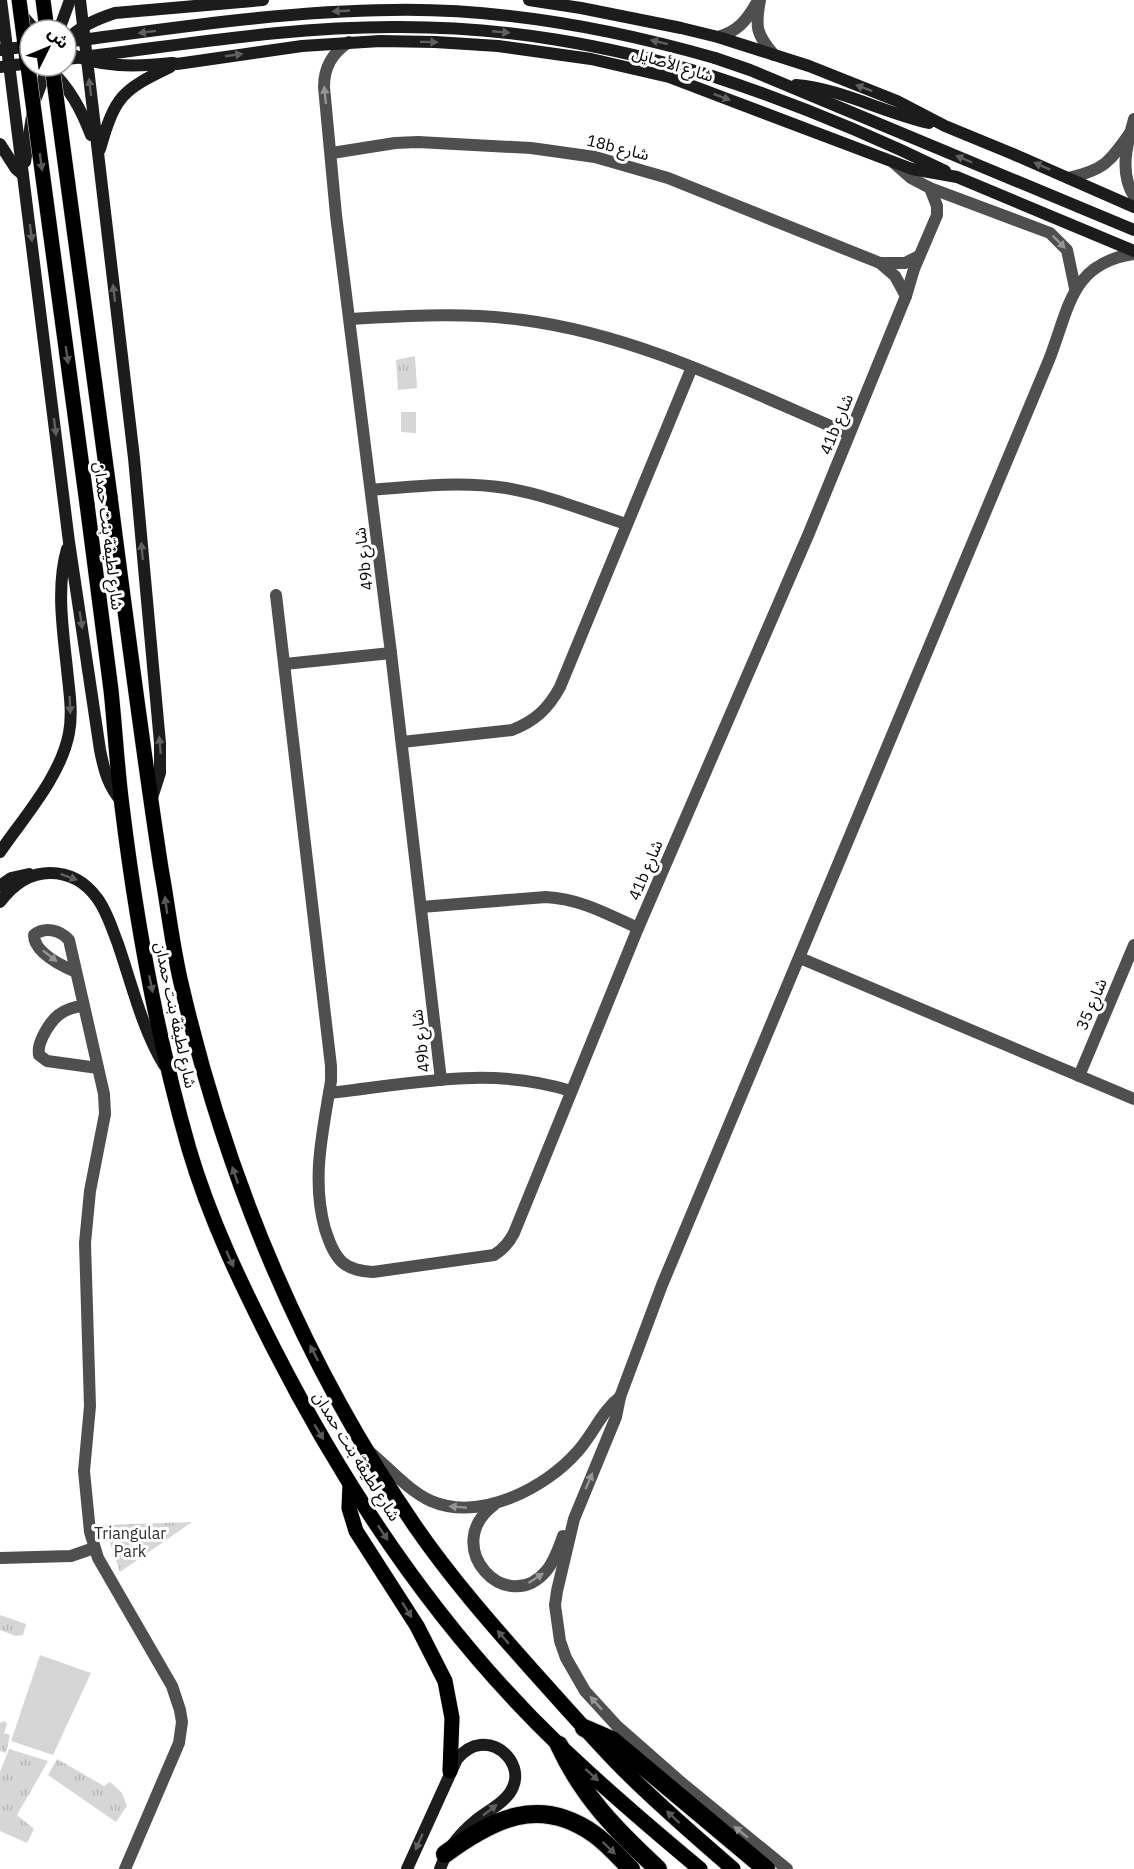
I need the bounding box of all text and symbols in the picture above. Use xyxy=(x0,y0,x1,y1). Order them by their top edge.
one-way arrow xyxy=(331,7,350,16)
north arrow xyxy=(18,18,78,78)
text: ش xyxy=(44,23,74,53)
one-way arrow xyxy=(137,27,156,37)
one-way arrow xyxy=(491,27,510,37)
one-way arrow xyxy=(419,37,438,47)
one-way arrow xyxy=(650,37,668,47)
street label: شارع الأصايل xyxy=(629,42,716,89)
one-way arrow xyxy=(225,51,244,60)
one-way arrow xyxy=(85,77,95,96)
one-way arrow xyxy=(855,82,873,92)
one-way arrow xyxy=(320,85,330,104)
one-way arrow xyxy=(713,93,731,102)
street label: 18b شارع xyxy=(584,130,651,167)
one-way arrow xyxy=(36,153,46,172)
one-way arrow xyxy=(954,154,972,164)
one-way arrow xyxy=(1033,161,1051,171)
one-way arrow xyxy=(26,224,35,243)
one-way arrow xyxy=(1051,234,1065,248)
one-way arrow xyxy=(109,283,118,302)
one-way arrow xyxy=(63,346,72,365)
street label: 41b شارع xyxy=(815,391,860,458)
one-way arrow xyxy=(50,417,59,436)
street label: شارع لطيفة بنت حمدان xyxy=(87,461,128,611)
street label: 49b شارع xyxy=(349,526,380,592)
one-way arrow xyxy=(137,541,147,560)
one-way arrow xyxy=(76,611,85,630)
one-way arrow xyxy=(66,695,75,714)
one-way arrow xyxy=(155,736,165,755)
street label: 41b شارع xyxy=(623,837,669,904)
one-way arrow xyxy=(60,873,78,883)
one-way arrow xyxy=(162,895,171,914)
street label: شارع لطيفة بنت حمدان xyxy=(148,940,201,1091)
one-way arrow xyxy=(42,950,58,963)
one-way arrow xyxy=(146,975,156,993)
street label: شارع 35 xyxy=(1071,975,1114,1034)
street label: 49b شارع xyxy=(406,1008,437,1074)
one-way arrow xyxy=(230,1166,240,1184)
one-way arrow xyxy=(225,1250,234,1267)
one-way arrow xyxy=(309,1344,319,1361)
street label: شارع لطيفة بنت حمدان xyxy=(307,1388,405,1526)
one-way arrow xyxy=(313,1424,324,1440)
one-way arrow xyxy=(584,1472,594,1490)
one-way arrow xyxy=(449,1502,468,1512)
park label: Triangular Park xyxy=(94,1523,166,1561)
one-way arrow xyxy=(377,1524,389,1540)
one-way arrow xyxy=(528,1572,545,1583)
one-way arrow xyxy=(401,1602,412,1618)
one-way arrow xyxy=(497,1630,510,1645)
one-way arrow xyxy=(589,1696,603,1710)
one-way arrow xyxy=(584,1768,599,1781)
one-way arrow xyxy=(483,1804,498,1816)
one-way arrow xyxy=(666,1811,681,1824)
one-way arrow xyxy=(733,1826,749,1839)
one-way arrow xyxy=(415,1833,424,1850)
one-way arrow xyxy=(602,1841,617,1855)

